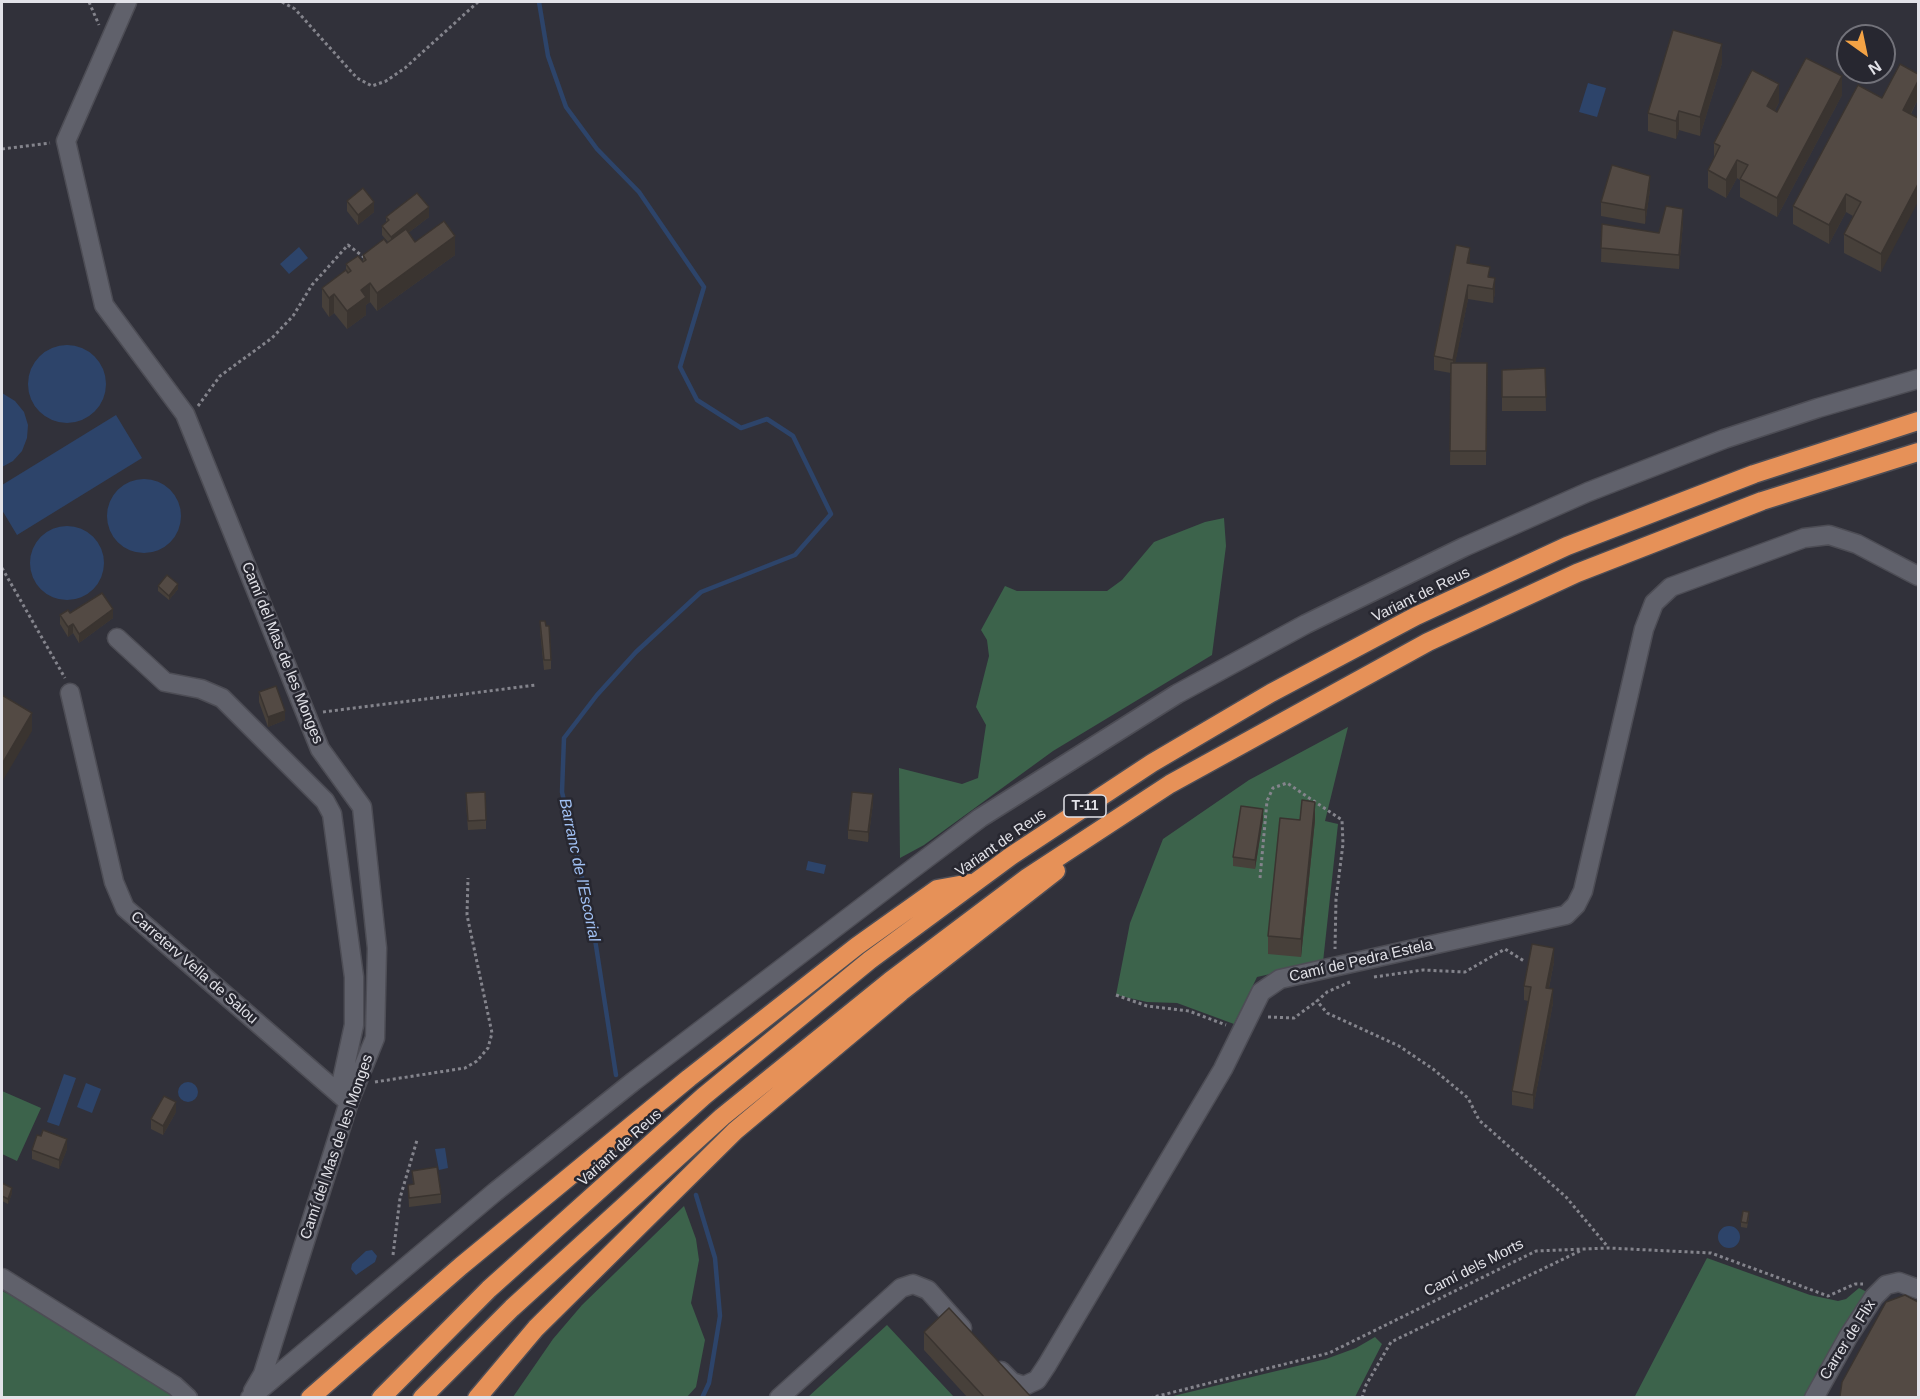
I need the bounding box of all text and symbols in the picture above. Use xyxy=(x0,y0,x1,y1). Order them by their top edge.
north arrow xyxy=(1836,24,1896,84)
text: N xyxy=(1866,58,1884,78)
street label: Camí del Mas de les Monges xyxy=(237,560,327,746)
street label: Variant de Reus xyxy=(1369,564,1473,626)
road number: T-11 xyxy=(1064,795,1106,817)
water label: Barranc de l'Escorial xyxy=(554,796,604,944)
street label: Variant de Reus xyxy=(952,805,1050,881)
street label: Carreterv Vella de Salou xyxy=(127,908,261,1028)
street label: Camí de Pedra Estela xyxy=(1287,936,1435,986)
street label: Camí del Mas de les Monges xyxy=(297,1052,377,1242)
street label: Variant de Reus xyxy=(574,1106,666,1190)
street label: Camí dels Morts xyxy=(1421,1235,1527,1301)
street label: Carrer de Flix xyxy=(1816,1297,1880,1383)

